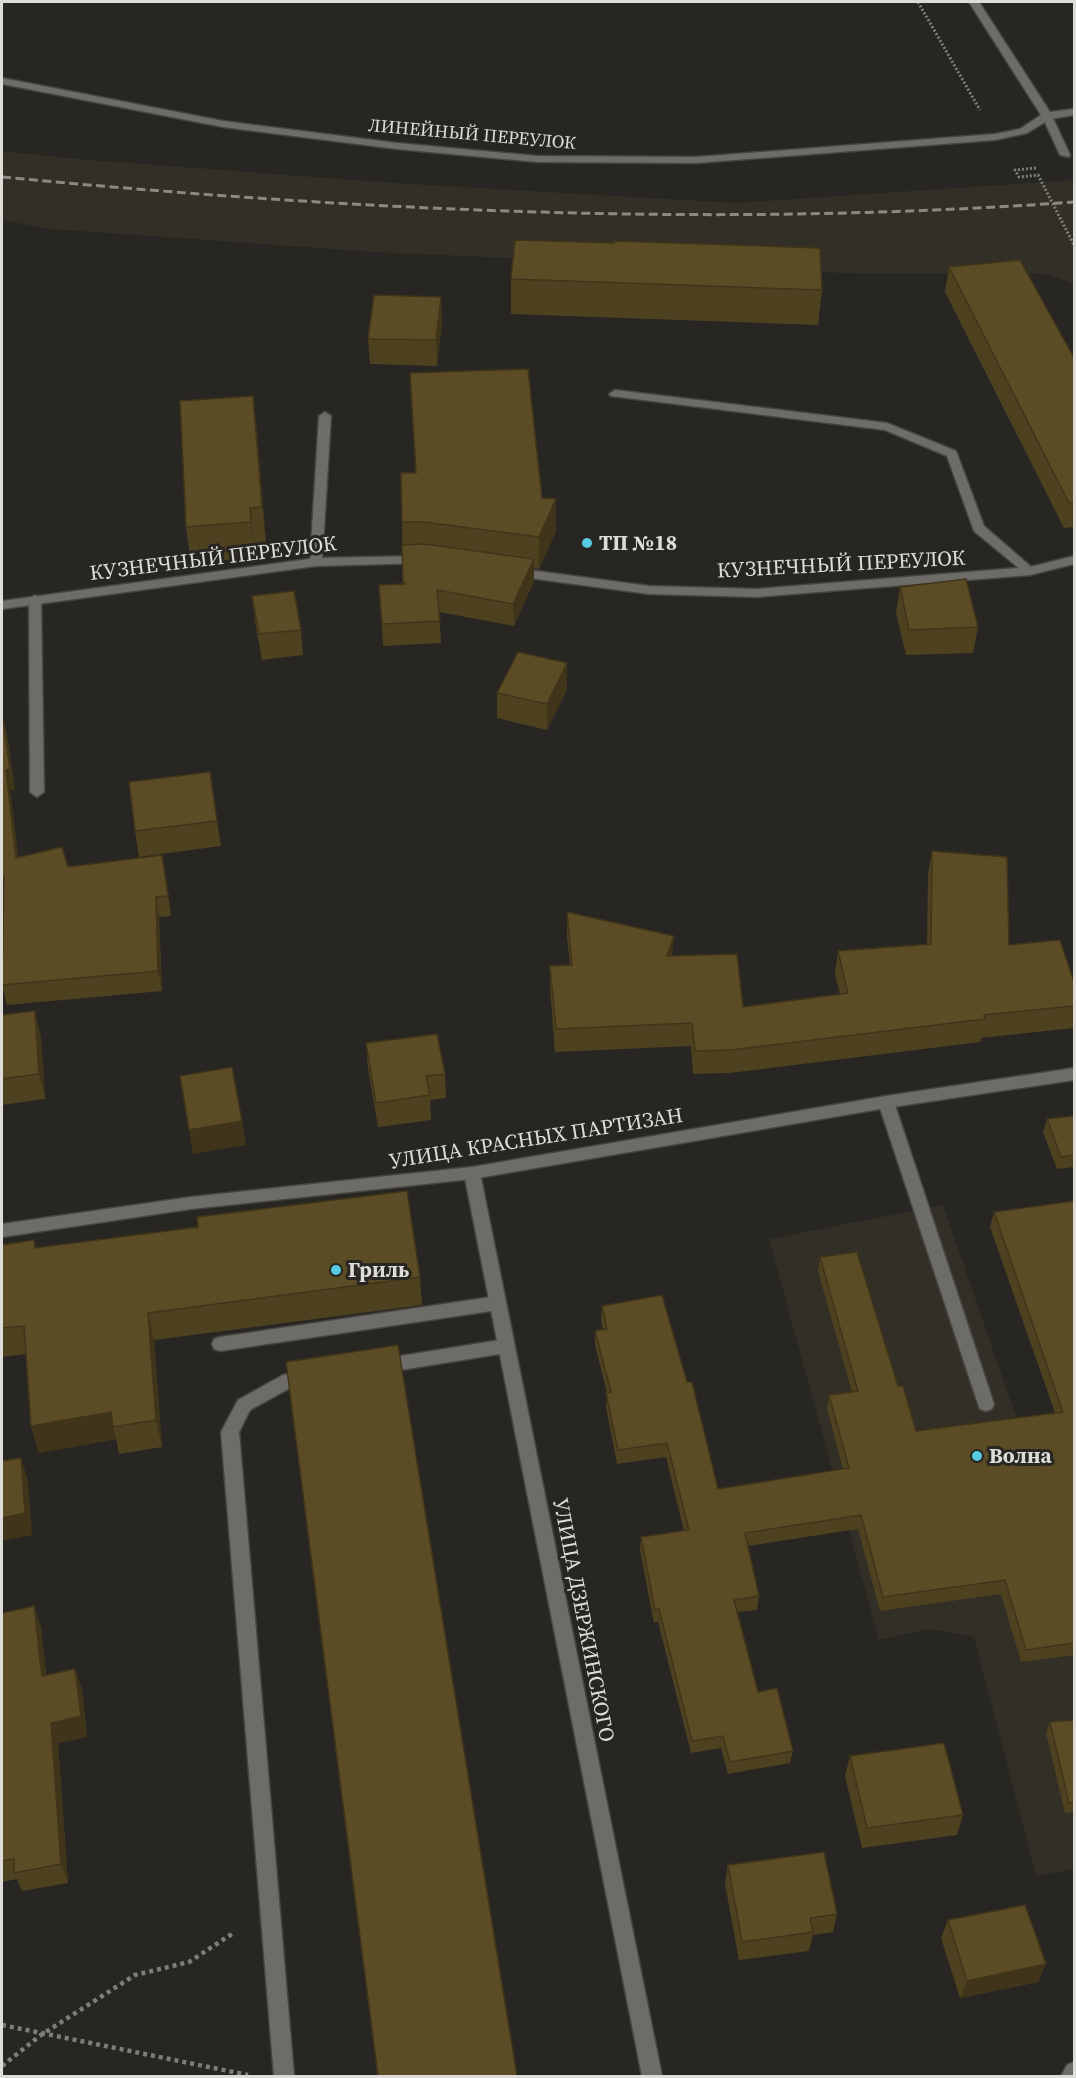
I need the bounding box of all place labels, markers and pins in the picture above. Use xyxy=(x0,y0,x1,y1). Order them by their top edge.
place label: ТП №18 xyxy=(599,528,677,557)
marker: ТП №18 xyxy=(580,536,594,550)
place label: Гриль xyxy=(348,1255,409,1284)
marker: Гриль xyxy=(329,1263,343,1277)
place label: Волна xyxy=(989,1441,1052,1470)
marker: Волна xyxy=(970,1449,984,1463)

